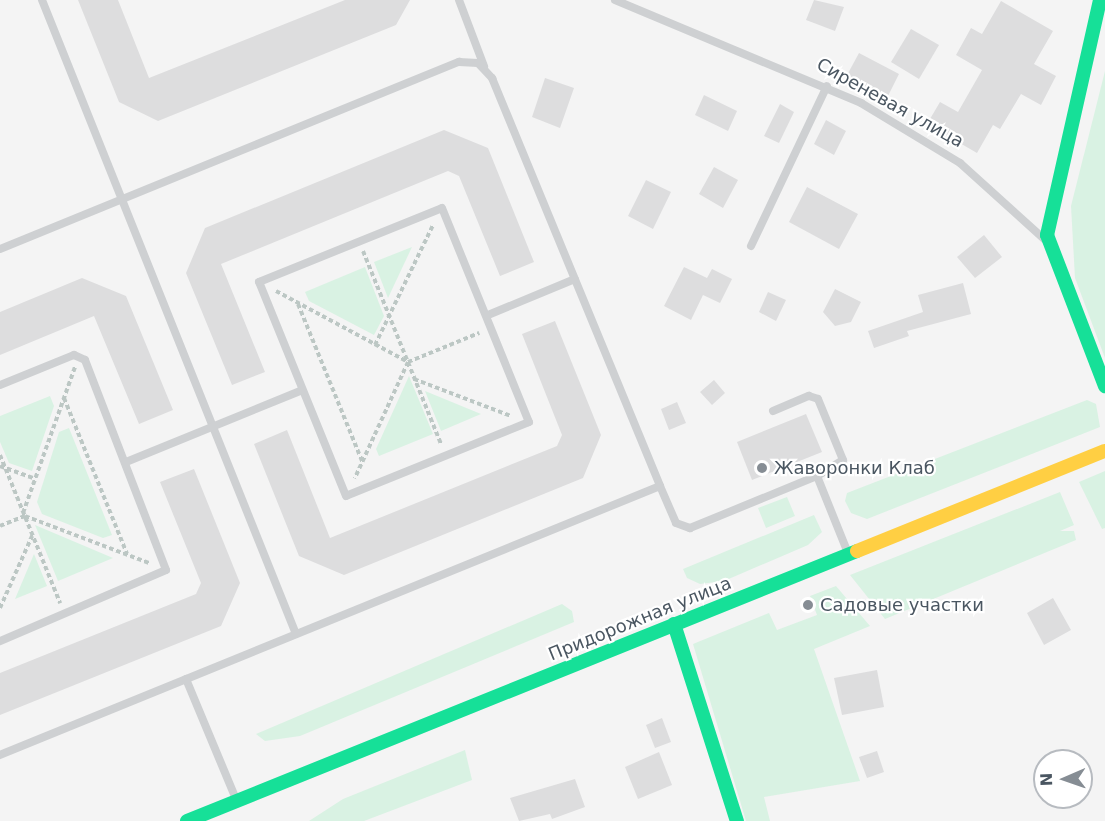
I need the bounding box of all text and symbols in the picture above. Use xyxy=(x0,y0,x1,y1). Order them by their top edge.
street label: Сиреневая улица xyxy=(813,54,967,152)
place label: Жаворонки Клаб xyxy=(774,457,935,479)
marker: Жаворонки Клаб xyxy=(755,461,769,475)
street label: Придорожная улица xyxy=(545,572,735,666)
place label: Садовые участки xyxy=(820,594,984,616)
marker: Садовые участки xyxy=(801,598,815,612)
north arrow xyxy=(1033,749,1093,809)
text: N xyxy=(1037,773,1056,787)

